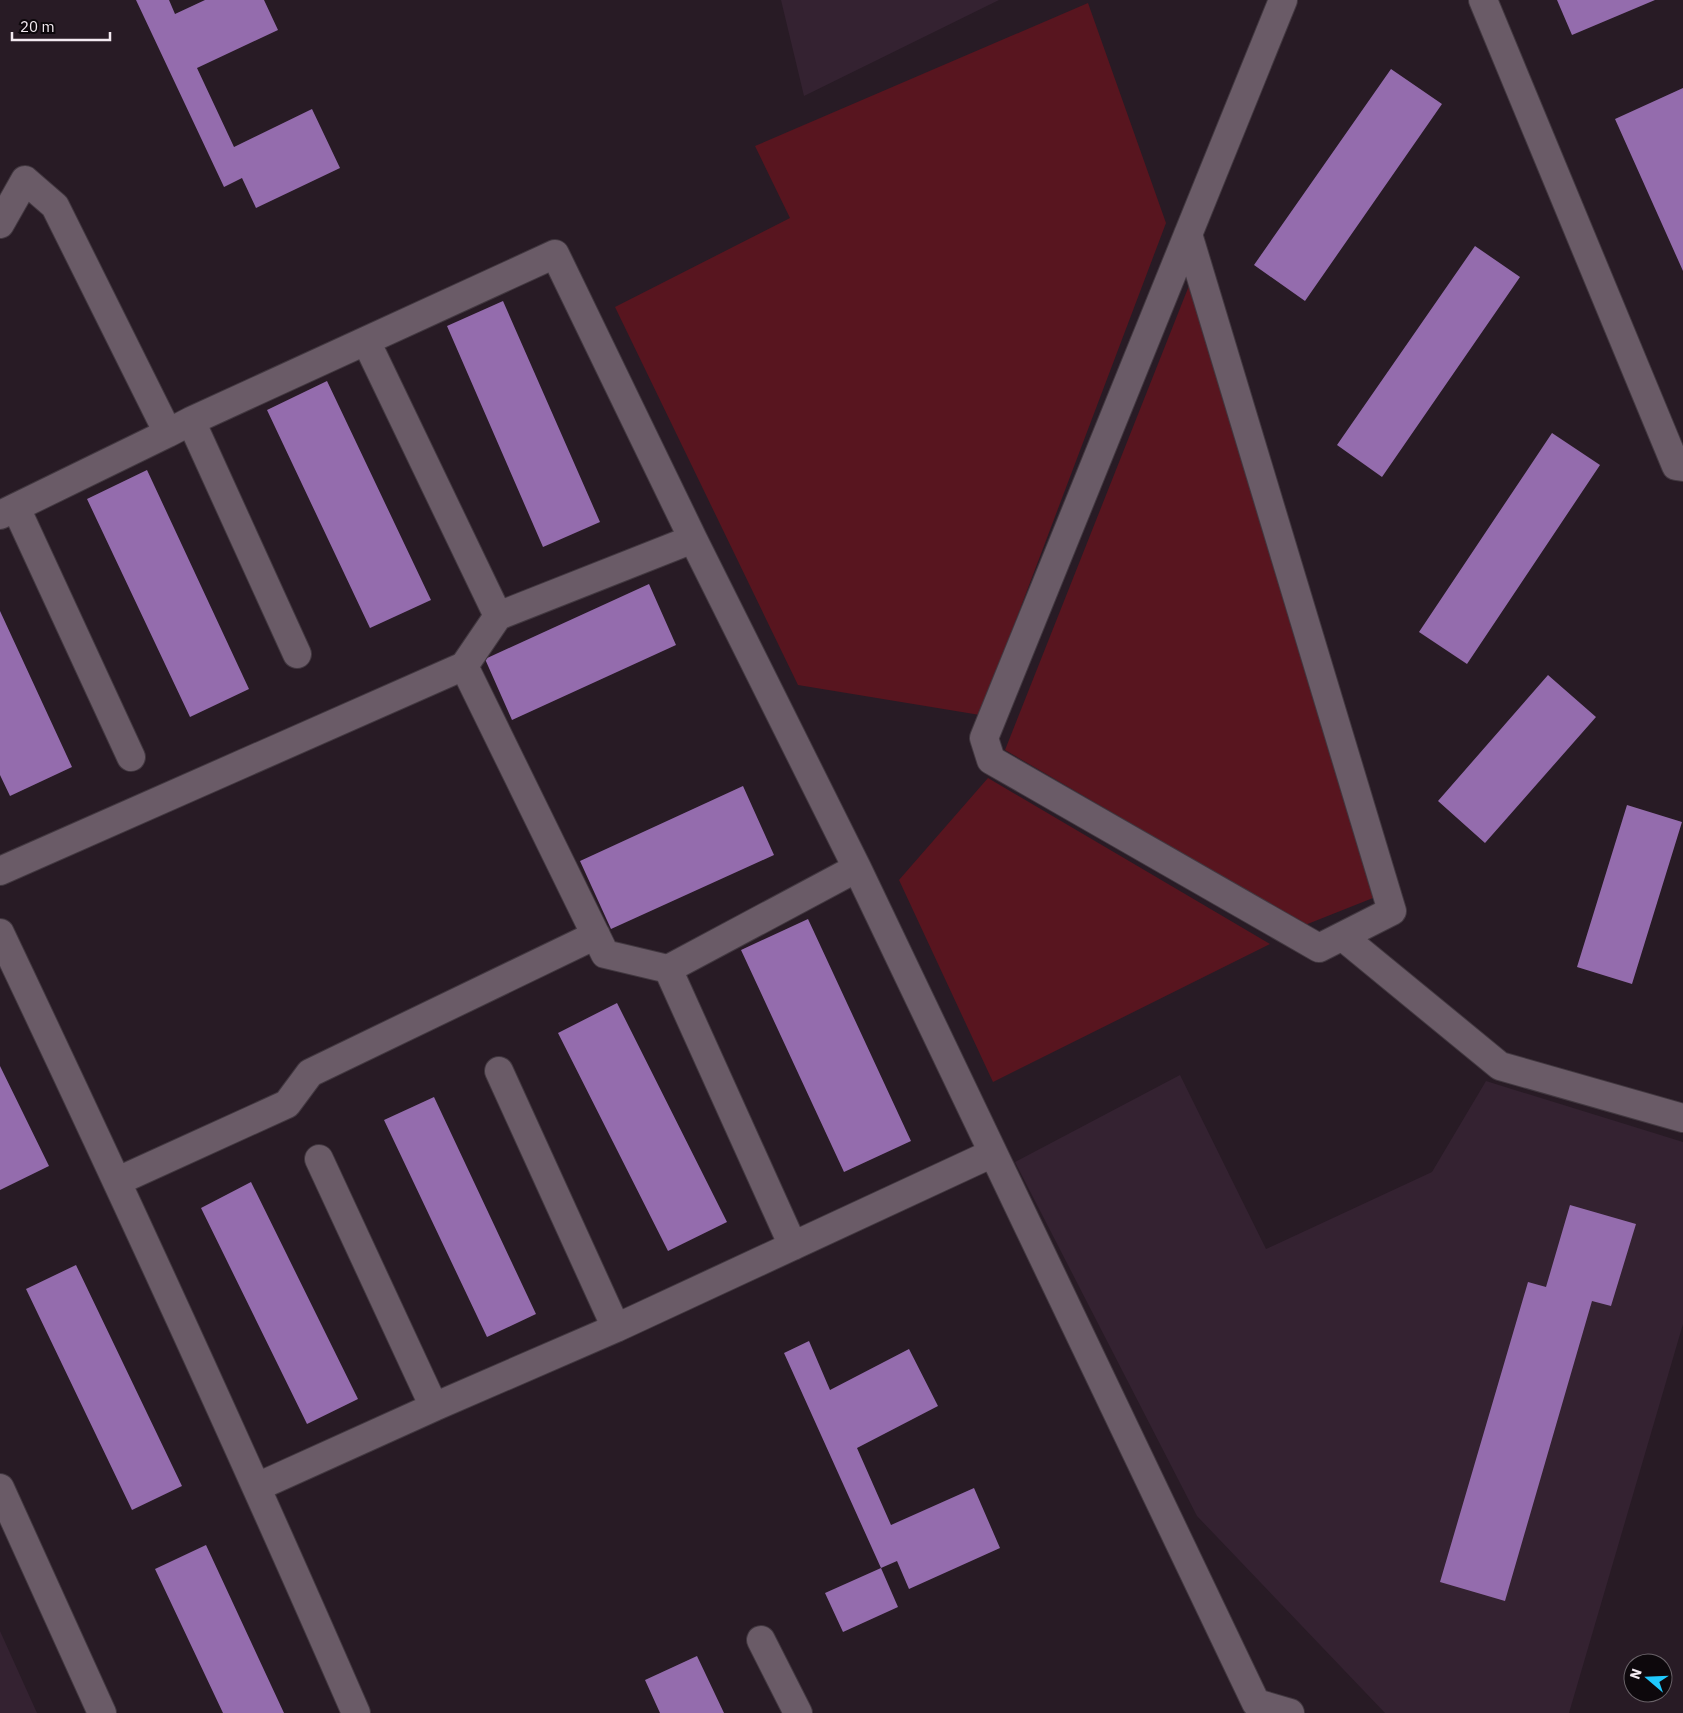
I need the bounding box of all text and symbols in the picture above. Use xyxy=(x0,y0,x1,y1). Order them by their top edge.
scale bar xyxy=(12,10,110,42)
text: 20 m xyxy=(20,17,55,36)
north arrow xyxy=(1623,1653,1673,1703)
text: N xyxy=(1626,1666,1646,1681)

